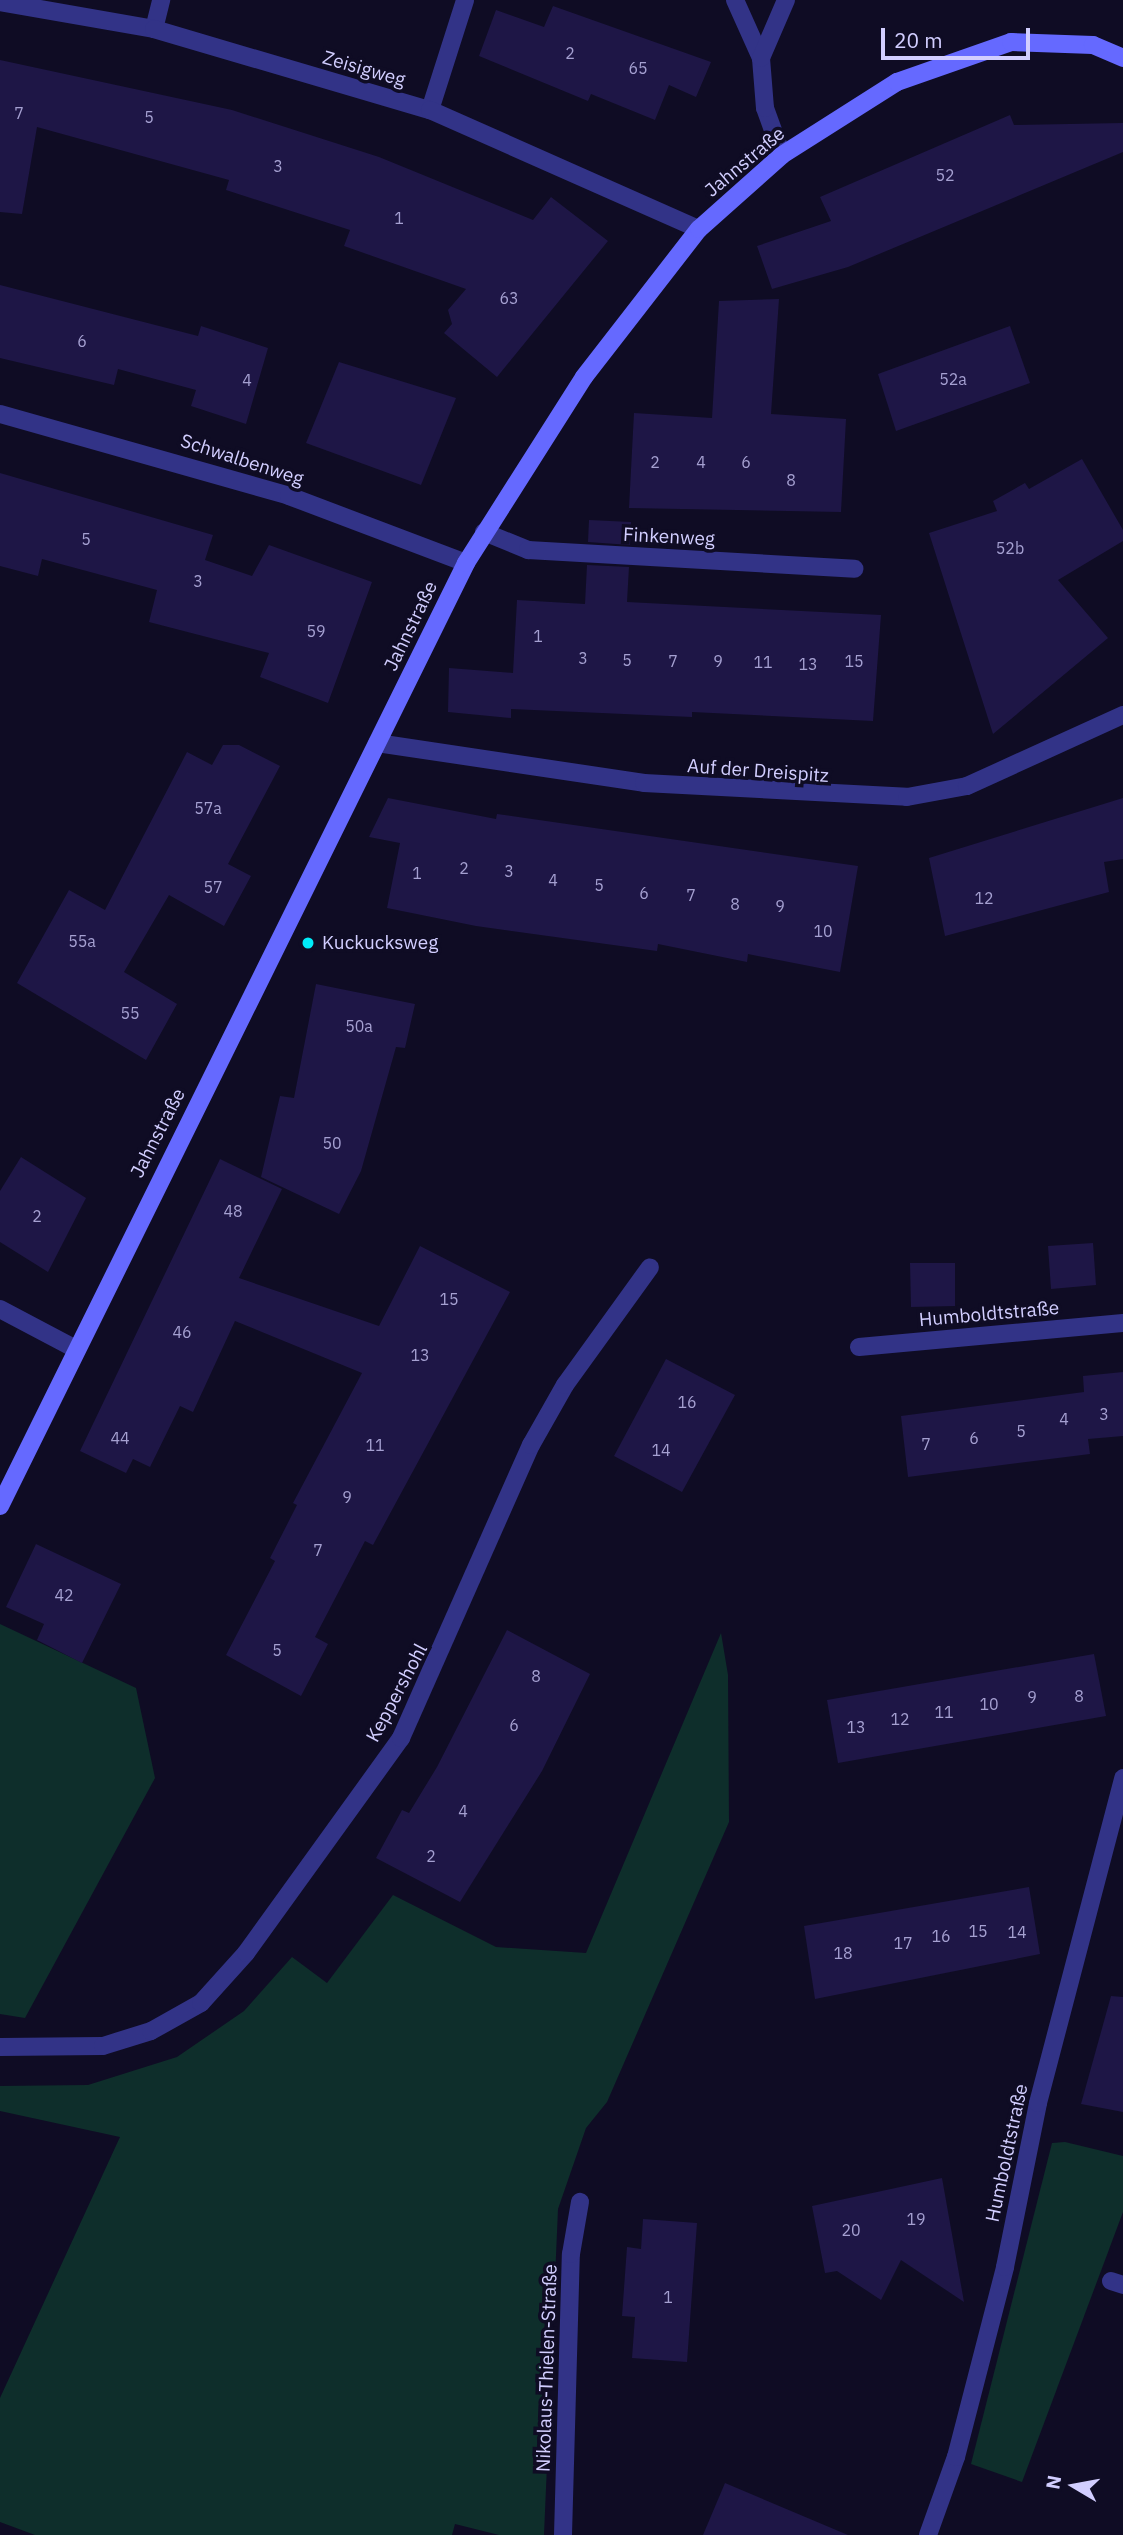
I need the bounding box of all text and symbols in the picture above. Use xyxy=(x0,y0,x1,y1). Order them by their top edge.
scale bar xyxy=(885,14,1034,58)
text: 20 m xyxy=(894,26,943,54)
house number: 2 xyxy=(565,43,575,63)
street label: Zeisigweg xyxy=(320,46,408,92)
house number: 65 xyxy=(628,58,648,78)
house number: 7 xyxy=(14,103,24,123)
house number: 5 xyxy=(144,107,154,127)
street label: Jahnstraße xyxy=(701,122,789,202)
house number: 3 xyxy=(273,156,283,176)
house number: 52 xyxy=(935,165,955,185)
house number: 1 xyxy=(394,208,404,228)
house number: 63 xyxy=(499,288,519,308)
house number: 6 xyxy=(77,331,87,351)
house number: 52a xyxy=(939,369,967,389)
house number: 4 xyxy=(242,370,252,390)
street label: Schwalbenweg xyxy=(178,429,306,491)
house number: 2 xyxy=(650,452,660,472)
house number: 4 xyxy=(696,452,706,472)
house number: 6 xyxy=(741,452,751,472)
house number: 8 xyxy=(786,470,796,490)
street label: Finkenweg xyxy=(622,523,716,551)
house number: 5 xyxy=(81,529,91,549)
house number: 52b xyxy=(996,538,1024,558)
house number: 3 xyxy=(193,571,203,591)
street label: Jahnstraße xyxy=(380,577,442,675)
house number: 59 xyxy=(306,621,326,641)
house number: 1 xyxy=(533,626,543,646)
house number: 3 xyxy=(578,648,588,668)
house number: 5 xyxy=(622,650,632,670)
house number: 7 xyxy=(668,651,678,671)
house number: 9 xyxy=(713,651,723,671)
house number: 15 xyxy=(844,651,864,671)
house number: 11 xyxy=(753,652,773,672)
house number: 13 xyxy=(798,654,818,674)
street label: Auf der Dreispitz xyxy=(686,755,830,787)
house number: 57a xyxy=(194,798,222,818)
house number: 2 xyxy=(459,858,469,878)
house number: 3 xyxy=(504,861,514,881)
house number: 1 xyxy=(412,863,422,883)
house number: 4 xyxy=(548,870,558,890)
house number: 5 xyxy=(594,875,604,895)
house number: 57 xyxy=(203,877,223,897)
house number: 6 xyxy=(639,883,649,903)
house number: 7 xyxy=(686,885,696,905)
house number: 12 xyxy=(974,888,994,908)
house number: 8 xyxy=(730,894,740,914)
house number: 9 xyxy=(775,896,785,916)
house number: 10 xyxy=(813,921,833,941)
house number: 55a xyxy=(68,931,96,951)
place label: Kuckucksweg xyxy=(322,932,438,954)
marker: Kuckucksweg xyxy=(300,935,316,951)
house number: 55 xyxy=(120,1003,140,1023)
house number: 50a xyxy=(345,1016,373,1036)
street label: Jahnstraße xyxy=(126,1085,190,1181)
house number: 50 xyxy=(322,1133,342,1153)
house number: 48 xyxy=(223,1201,243,1221)
house number: 2 xyxy=(32,1206,42,1226)
house number: 15 xyxy=(439,1289,459,1309)
street label: Humboldtstraße xyxy=(918,1297,1060,1331)
house number: 46 xyxy=(172,1322,192,1342)
house number: 13 xyxy=(410,1345,430,1365)
house number: 16 xyxy=(677,1392,697,1412)
house number: 3 xyxy=(1099,1404,1109,1424)
house number: 4 xyxy=(1059,1409,1069,1429)
house number: 5 xyxy=(1016,1421,1026,1441)
house number: 44 xyxy=(110,1428,130,1448)
house number: 6 xyxy=(969,1428,979,1448)
house number: 7 xyxy=(921,1434,931,1454)
house number: 11 xyxy=(365,1435,385,1455)
house number: 14 xyxy=(651,1440,671,1460)
house number: 9 xyxy=(342,1487,352,1507)
house number: 7 xyxy=(313,1540,323,1560)
house number: 42 xyxy=(54,1585,74,1605)
house number: 5 xyxy=(272,1640,282,1660)
street label: Keppershohl xyxy=(362,1640,432,1746)
house number: 8 xyxy=(531,1666,541,1686)
house number: 8 xyxy=(1074,1686,1084,1706)
house number: 9 xyxy=(1027,1687,1037,1707)
house number: 10 xyxy=(979,1694,999,1714)
house number: 11 xyxy=(934,1702,954,1722)
house number: 12 xyxy=(890,1709,910,1729)
house number: 6 xyxy=(509,1715,519,1735)
house number: 13 xyxy=(846,1717,866,1737)
house number: 4 xyxy=(458,1801,468,1821)
house number: 2 xyxy=(426,1846,436,1866)
house number: 15 xyxy=(968,1921,988,1941)
house number: 14 xyxy=(1007,1922,1027,1942)
house number: 16 xyxy=(931,1926,951,1946)
house number: 17 xyxy=(893,1933,913,1953)
house number: 18 xyxy=(833,1943,853,1963)
street label: Humboldtstraße xyxy=(981,2082,1033,2224)
house number: 19 xyxy=(906,2209,926,2229)
house number: 20 xyxy=(841,2220,861,2240)
street label: Nikolaus-Thielen-Straße xyxy=(532,2264,562,2472)
house number: 1 xyxy=(663,2287,673,2307)
north arrow xyxy=(1039,2451,1109,2521)
text: N xyxy=(1040,2473,1066,2491)

